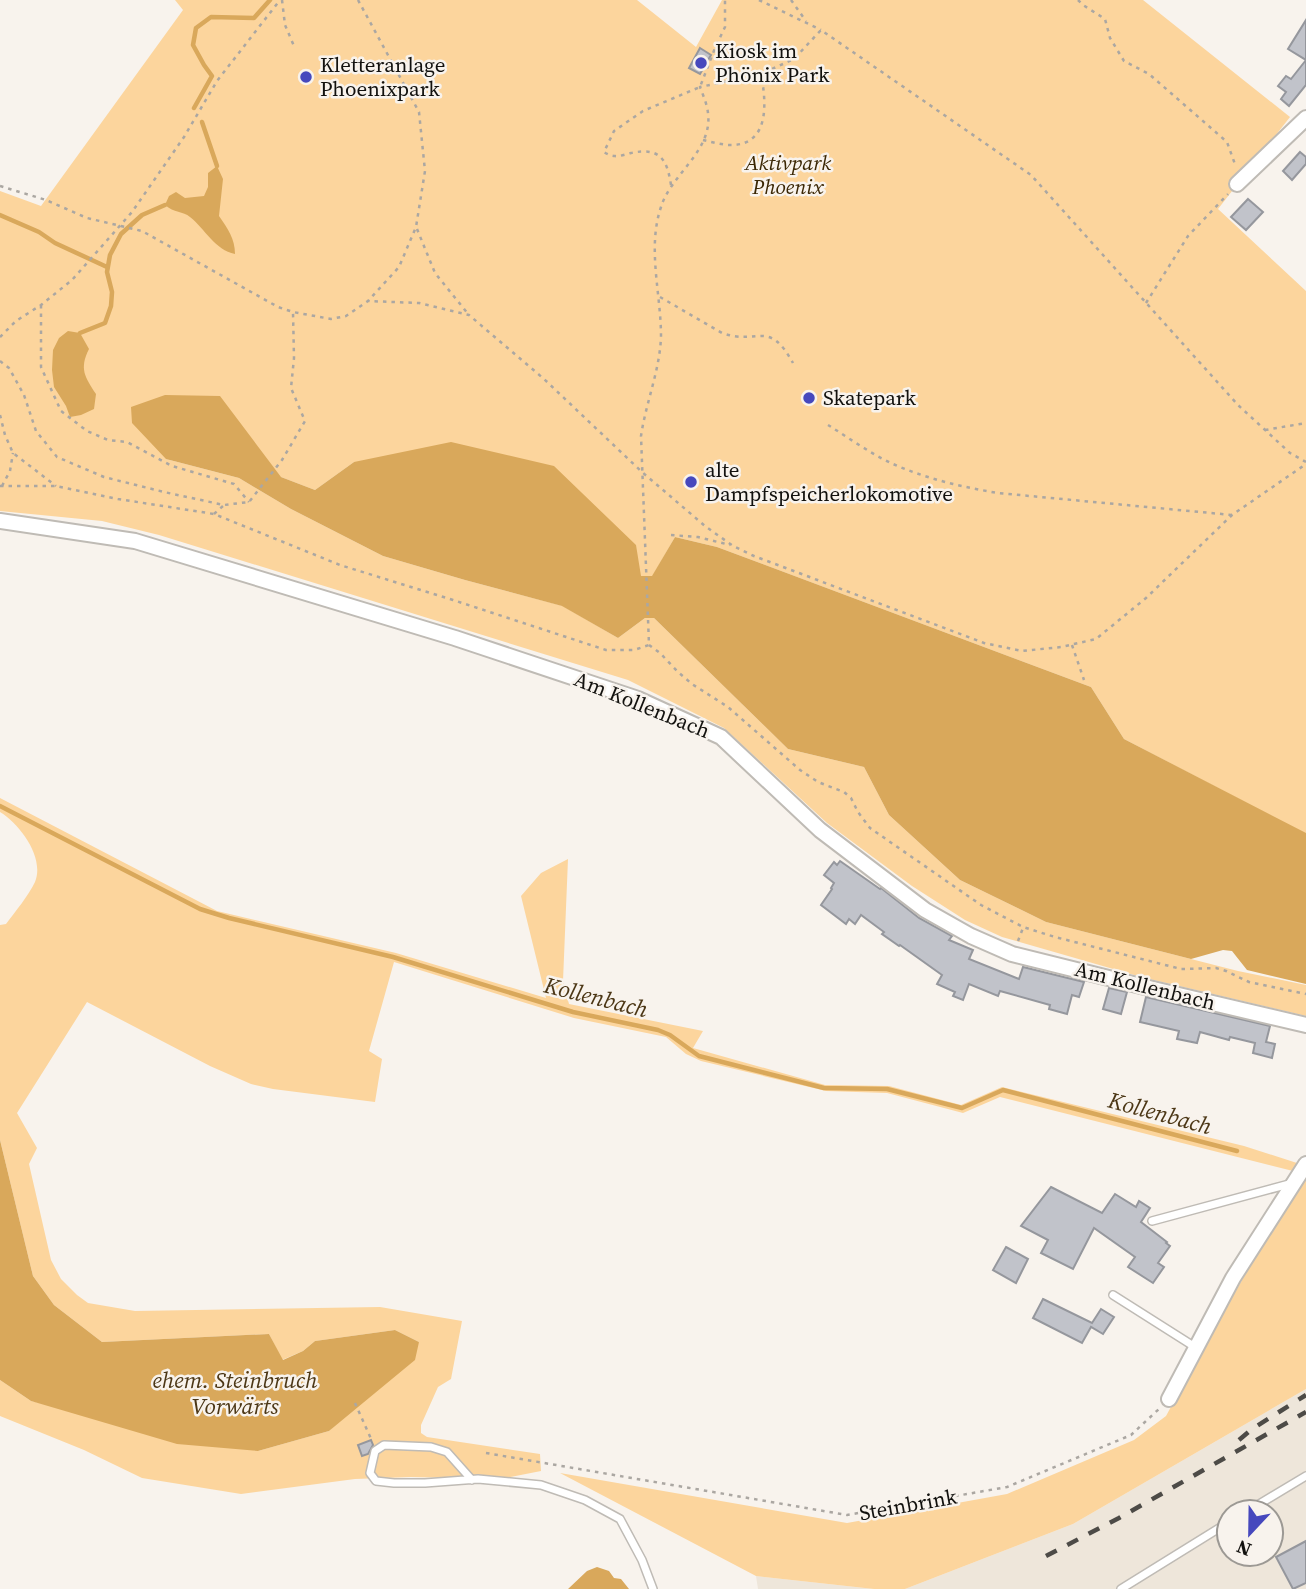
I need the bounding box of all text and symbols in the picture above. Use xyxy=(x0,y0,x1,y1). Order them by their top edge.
place label: Kiosk im Phönix Park xyxy=(715,36,830,89)
place label: Kletteranlage Phoenixpark xyxy=(320,50,445,103)
marker: Kiosk im Phönix Park xyxy=(693,55,709,71)
marker: Kletteranlage Phoenixpark xyxy=(298,69,314,85)
park label: Aktivpark Phoenix xyxy=(744,148,831,201)
place label: Skatepark xyxy=(823,383,917,412)
marker: Skatepark xyxy=(801,390,817,406)
place label: alte Dampfspeicherlokomotive xyxy=(705,455,953,508)
marker: alte Dampfspeicherlokomotive xyxy=(683,474,699,490)
street label: Am Kollenbach xyxy=(570,664,714,745)
street label: Am Kollenbach xyxy=(1072,954,1219,1017)
water label: Kollenbach xyxy=(540,968,652,1025)
water label: Kollenbach xyxy=(1104,1084,1216,1142)
water label: ehem. Steinbruch Vorwärts xyxy=(153,1364,318,1422)
street label: Steinbrink xyxy=(857,1482,959,1527)
north arrow xyxy=(1215,1498,1285,1568)
text: N xyxy=(1232,1534,1255,1563)

